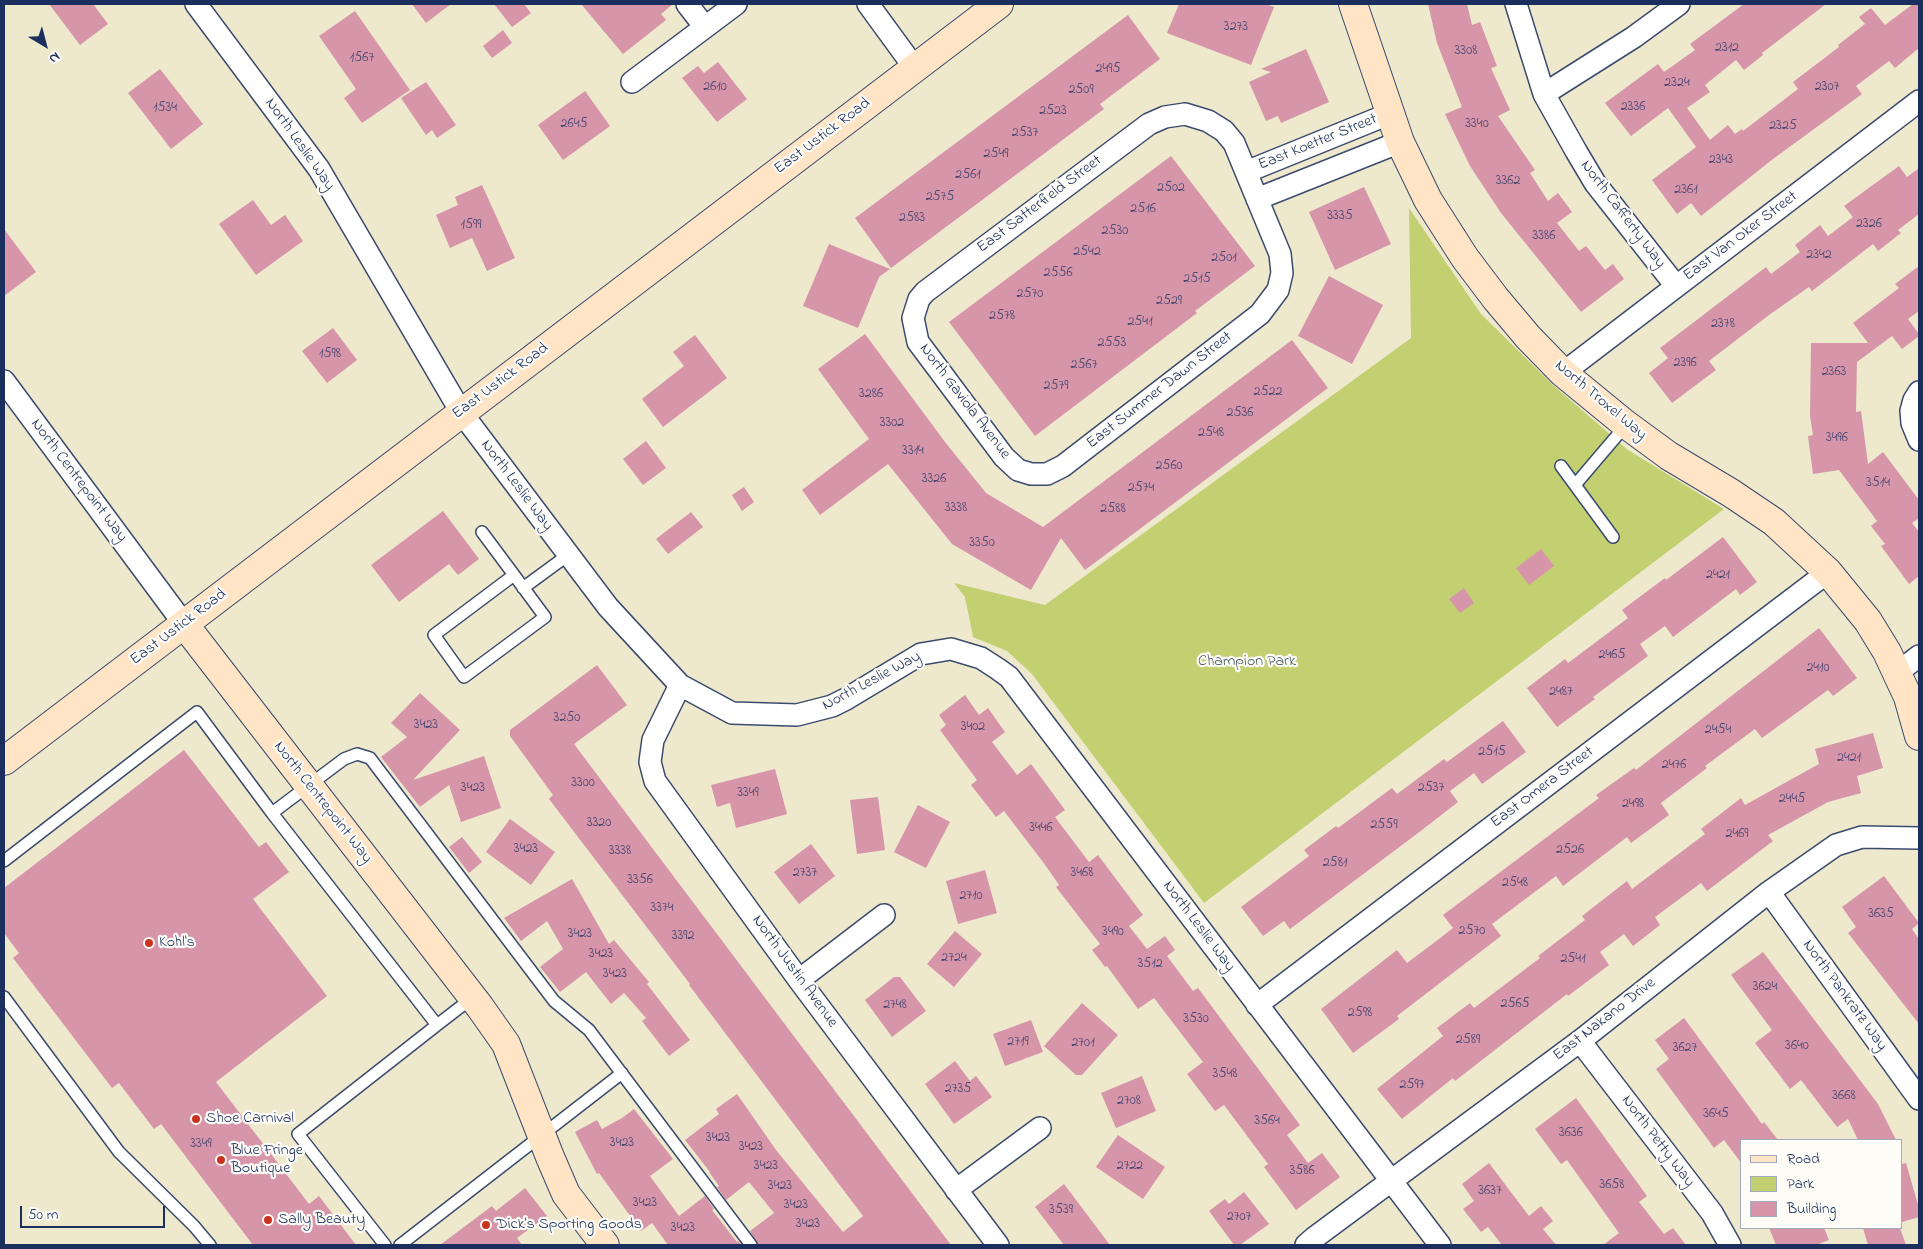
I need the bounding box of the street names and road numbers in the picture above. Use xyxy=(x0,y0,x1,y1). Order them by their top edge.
street label: North Leslie Way xyxy=(260,95,338,195)
street label: East Ustick Road xyxy=(771,95,875,179)
street label: East Koetter Street xyxy=(1256,110,1380,176)
street label: East Satterfield Street xyxy=(974,152,1106,258)
street label: North Cafferty Way xyxy=(1575,157,1669,273)
street label: East Van Oker Street xyxy=(1680,188,1802,286)
street label: East Summer Dawn Street xyxy=(1083,328,1237,454)
street label: East Ustick Road xyxy=(449,340,553,424)
street label: North Gaviola Avenue xyxy=(914,340,1014,464)
street label: North Troxel Way xyxy=(1550,357,1650,445)
street label: North Centrepoint Way xyxy=(25,416,131,546)
street label: North Leslie Way xyxy=(476,437,556,535)
street label: East Ustick Road xyxy=(127,586,231,670)
street label: North Leslie Way xyxy=(819,648,925,716)
street label: North Centrepoint Way xyxy=(268,738,376,868)
street label: East Omera Street xyxy=(1488,743,1598,833)
street label: North Leslie Way xyxy=(1158,878,1238,976)
street label: North Justin Avenue xyxy=(747,912,841,1032)
street label: North Pankratz Way xyxy=(1797,937,1891,1055)
street label: East Nakano Drive xyxy=(1550,974,1660,1066)
street label: North Petty Way xyxy=(1616,1092,1698,1192)

